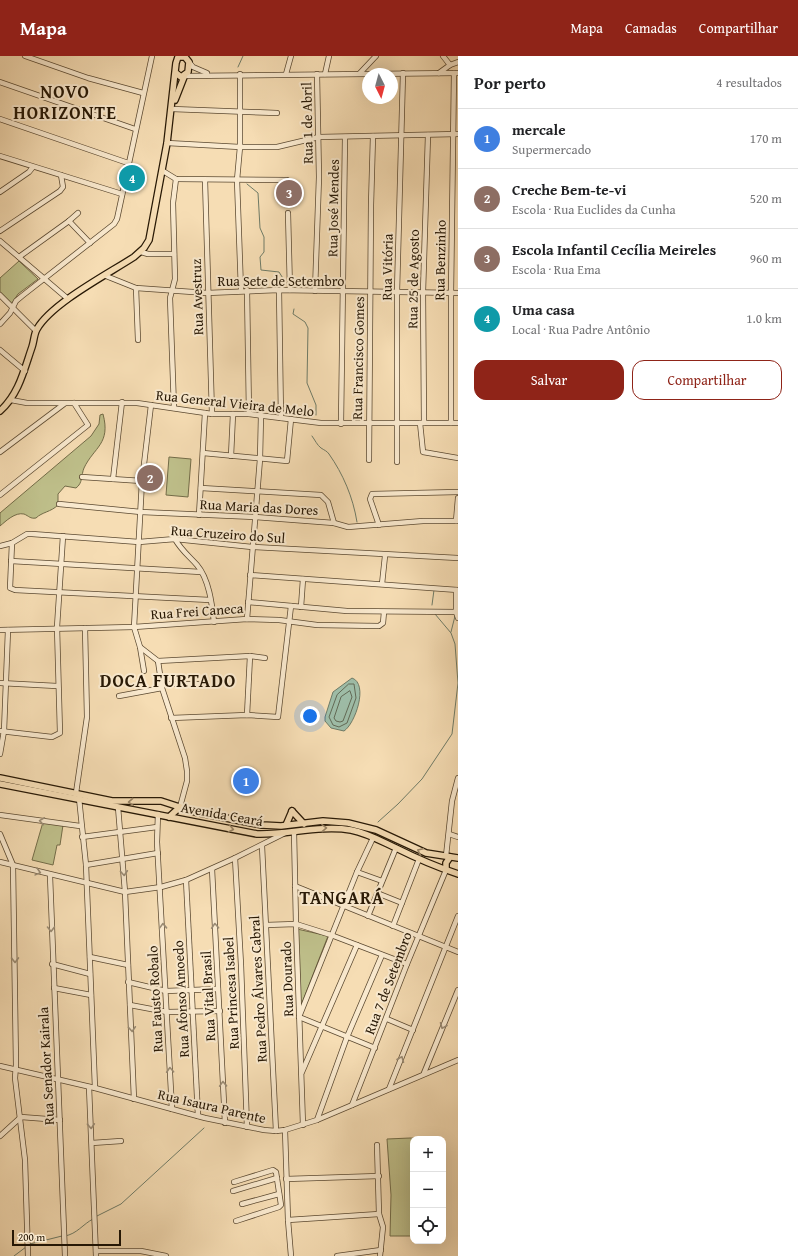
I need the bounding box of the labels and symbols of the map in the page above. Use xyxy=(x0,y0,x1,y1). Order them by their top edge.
north arrow xyxy=(362,68,398,104)
district label: NOVO HORIZONTE xyxy=(13,78,117,126)
street label: Rua 1 de Abril xyxy=(296,82,318,164)
street label: Rua José Mendes xyxy=(322,159,344,257)
pin: 4 xyxy=(119,163,145,193)
pin: 3 xyxy=(276,178,302,208)
street label: Rua Benzinho xyxy=(429,220,451,300)
street label: Rua 25 de Agosto xyxy=(402,229,424,329)
street label: Rua Vitória xyxy=(376,233,398,301)
street label: Rua Avestruz xyxy=(186,259,208,335)
street label: Rua Sete de Setembro xyxy=(218,271,344,291)
street label: Rua Francisco Gomes xyxy=(347,296,369,420)
street label: Rua General Vieira de Melo xyxy=(155,385,315,421)
pin: 2 xyxy=(137,463,163,493)
street label: Rua Maria das Dores xyxy=(199,494,319,520)
street label: Rua Cruzeiro do Sul xyxy=(170,520,286,548)
street label: Rua Frei Caneca xyxy=(150,598,244,624)
district label: DOCA FURTADO xyxy=(100,667,236,694)
your location xyxy=(300,706,320,726)
pin: 1 xyxy=(233,766,259,796)
one-way arrow xyxy=(128,797,134,806)
street label: Avenida Ceará xyxy=(179,797,265,831)
one-way arrow xyxy=(39,817,45,826)
one-way arrow xyxy=(227,824,234,833)
one-way arrow xyxy=(321,824,327,833)
one-way arrow xyxy=(417,848,424,856)
one-way arrow xyxy=(34,867,41,876)
one-way arrow xyxy=(119,870,128,876)
district label: TANGARÁ xyxy=(299,884,385,911)
street label: Rua Pedro Álvares Cabral xyxy=(244,915,272,1063)
one-way arrow xyxy=(158,923,167,929)
one-way arrow xyxy=(211,923,219,929)
one-way arrow xyxy=(47,926,56,932)
street label: Rua 7 de Setembro xyxy=(359,929,417,1037)
street label: Rua Princesa Isabel xyxy=(218,936,244,1050)
street label: Rua Afonso Amoedo xyxy=(168,940,194,1058)
street label: Rua Dourado xyxy=(276,941,298,1017)
street label: Rua Fausto Robalo xyxy=(142,945,168,1053)
street label: Rua Vital Brasil xyxy=(196,950,220,1042)
one-way arrow xyxy=(11,957,19,963)
street label: Rua Senador Kairala xyxy=(33,1006,59,1126)
one-way arrow xyxy=(440,1022,448,1029)
one-way arrow xyxy=(127,1026,136,1032)
one-way arrow xyxy=(396,1056,404,1064)
one-way arrow xyxy=(166,1067,174,1073)
one-way arrow xyxy=(219,1081,227,1087)
street label: Rua Isaura Parente xyxy=(156,1084,268,1128)
one-way arrow xyxy=(87,1123,96,1129)
scale bar xyxy=(12,1228,121,1247)

